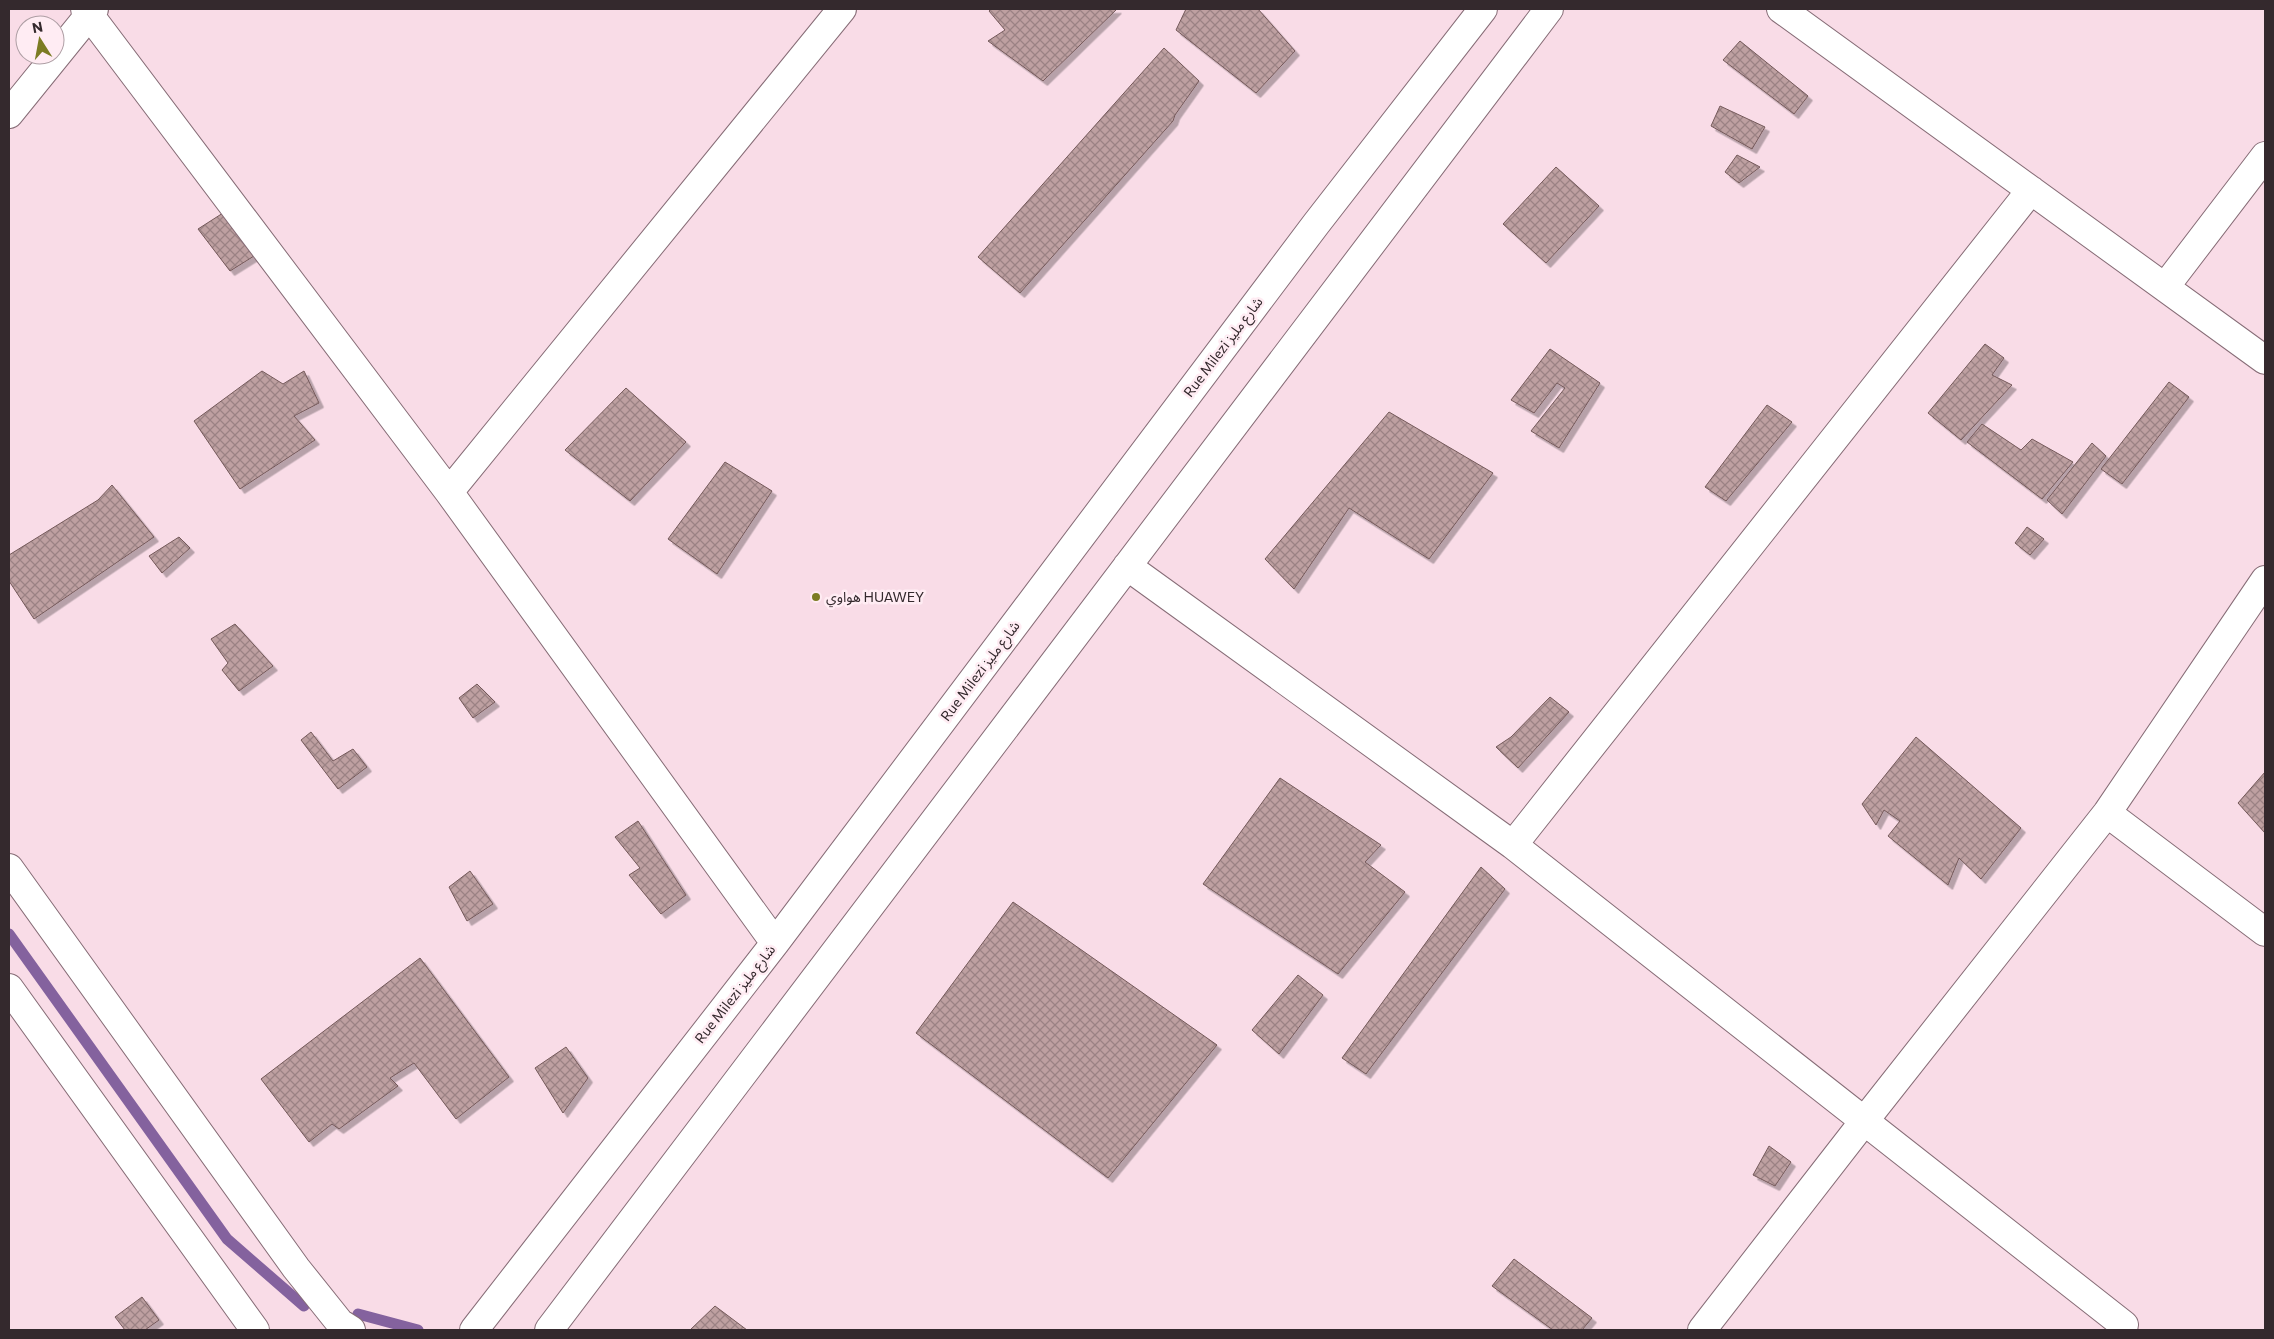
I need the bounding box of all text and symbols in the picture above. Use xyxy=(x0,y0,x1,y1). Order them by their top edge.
north arrow xyxy=(15,15,65,65)
text: N xyxy=(31,17,44,36)
street label: Rue Milezi شارع مليز xyxy=(1180,293,1268,402)
place label: هواوي HUAWEY xyxy=(826,588,924,608)
marker: هواوي HUAWEY xyxy=(810,591,822,603)
street label: Rue Milezi شارع مليز xyxy=(937,617,1025,726)
street label: Rue Milezi شارع مليز xyxy=(691,941,781,1048)

